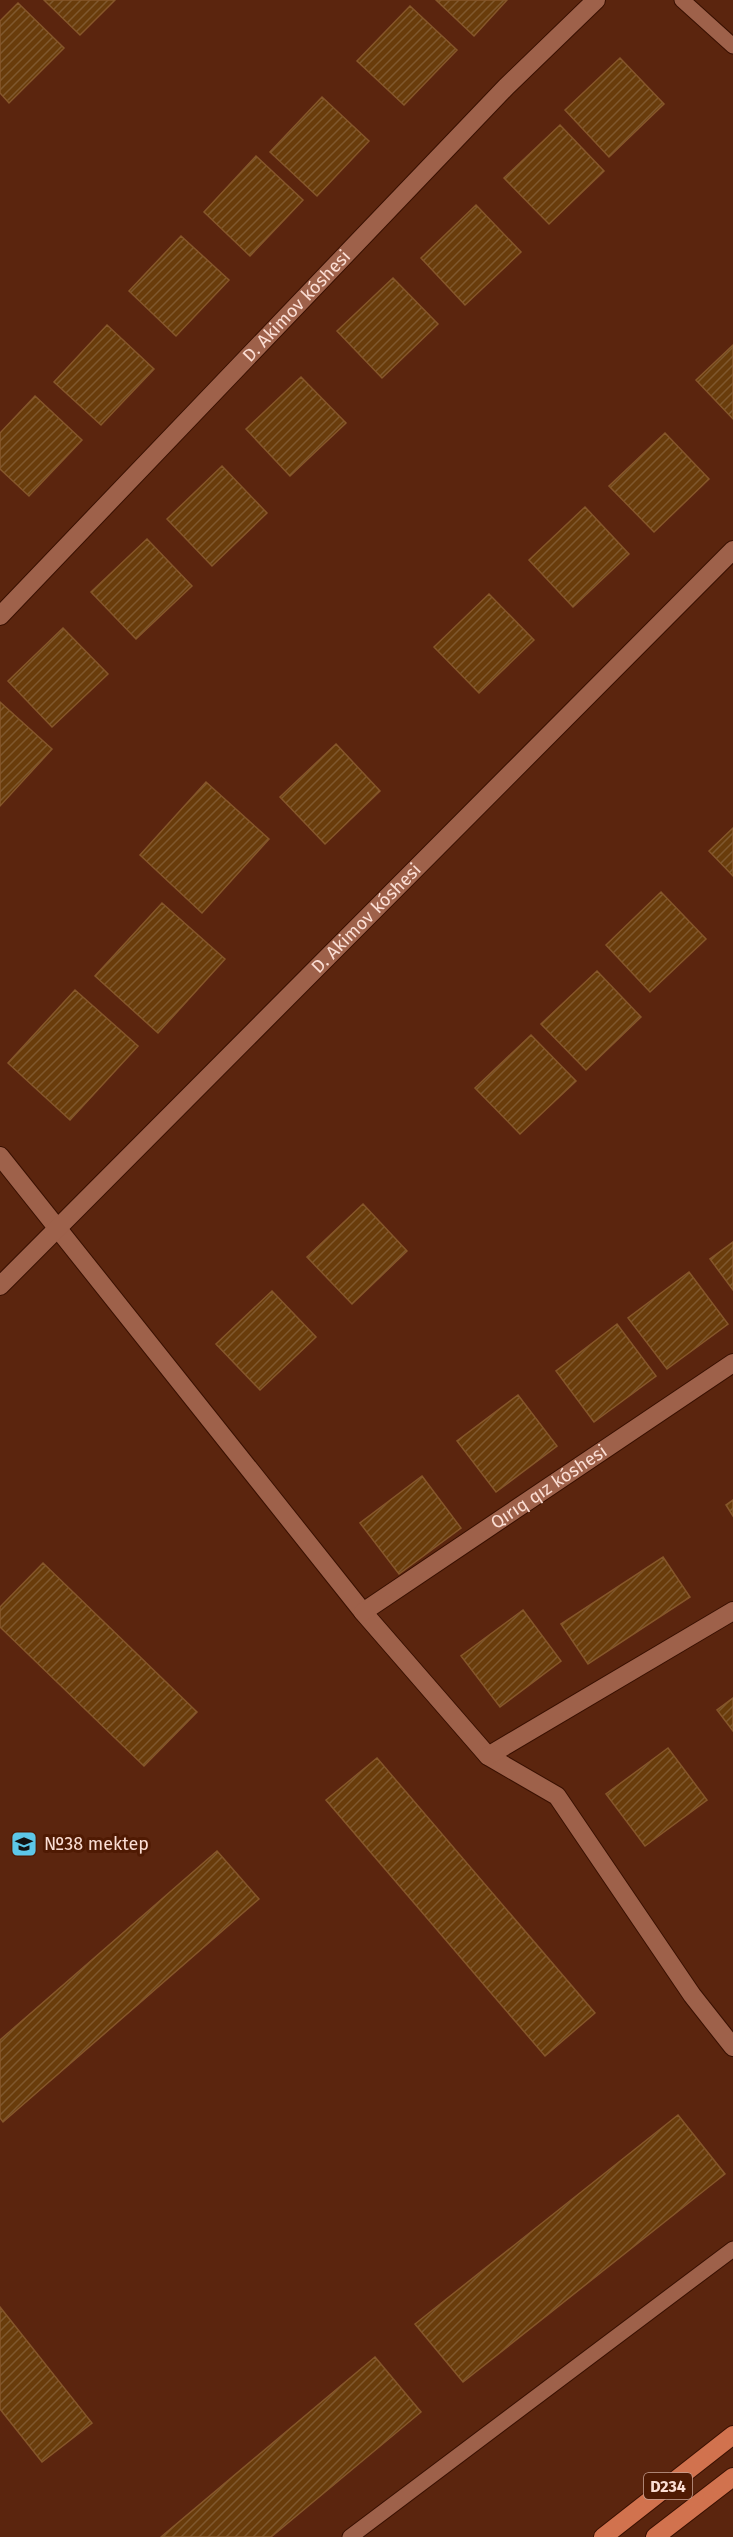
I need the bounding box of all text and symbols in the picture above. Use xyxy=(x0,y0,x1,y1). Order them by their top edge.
street label: D. Akimov kóshesi xyxy=(238,246,355,366)
street label: D. Akimov kóshesi xyxy=(307,859,426,978)
street label: Qırıq qız kóshesi xyxy=(487,1440,611,1534)
school or university icon: №38 mektep xyxy=(9,1829,39,1859)
place label: №38 mektep xyxy=(44,1833,149,1855)
road number: D234 xyxy=(644,2473,692,2499)

